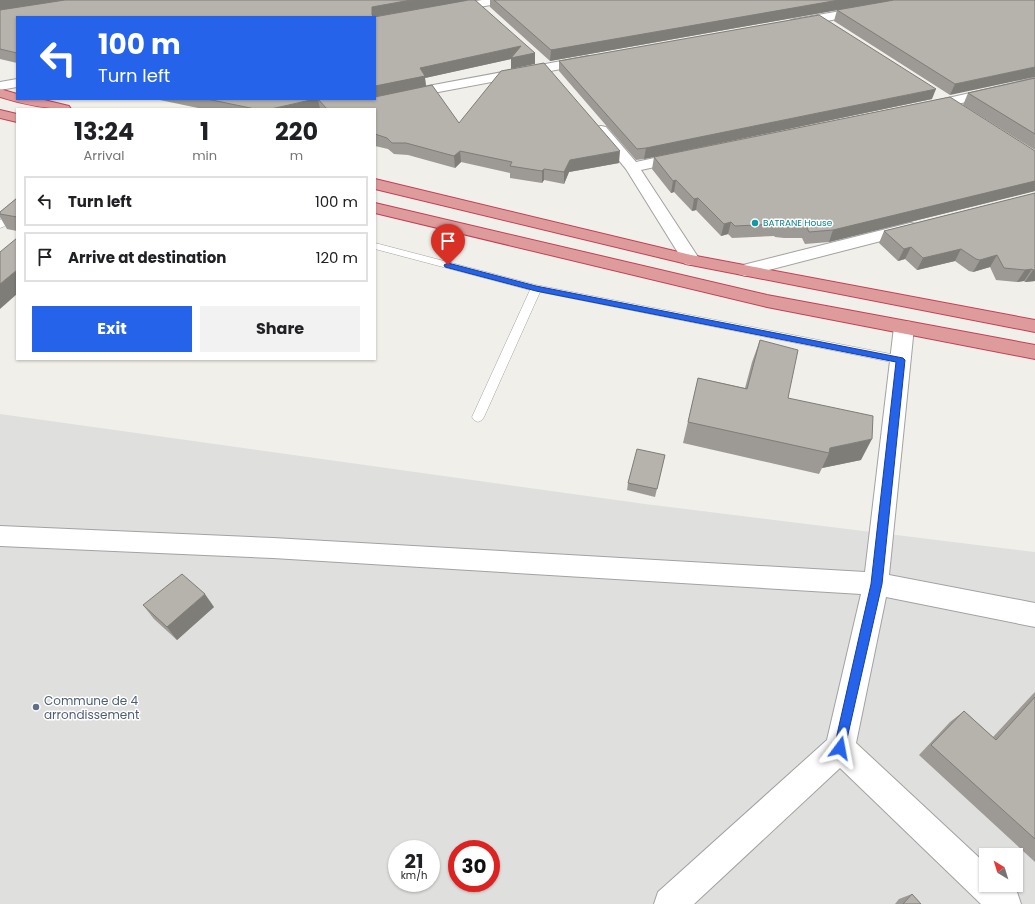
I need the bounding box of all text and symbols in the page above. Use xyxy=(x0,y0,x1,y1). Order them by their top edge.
text: 100 m xyxy=(98,25,181,64)
icon: left xyxy=(32,32,84,84)
text: Turn left xyxy=(98,63,170,88)
text: 13:24 xyxy=(74,115,134,148)
text: 1 xyxy=(200,115,209,148)
text: 220 xyxy=(275,115,318,148)
text: Arrival xyxy=(84,146,125,165)
text: min xyxy=(192,146,217,165)
text: m xyxy=(290,146,303,165)
icon: left xyxy=(34,190,56,212)
text: Turn left xyxy=(68,191,132,212)
text: 100 m xyxy=(315,191,358,212)
place label: BATRANE House xyxy=(763,217,833,229)
marker: BATRANE House xyxy=(750,218,760,228)
pin xyxy=(431,224,465,265)
icon: arrive xyxy=(437,230,459,252)
icon: arrive xyxy=(34,246,56,268)
text: Arrive at destination xyxy=(68,247,226,268)
text: 120 m xyxy=(316,247,358,268)
button: Exit xyxy=(32,306,192,352)
button: Share xyxy=(200,306,360,352)
place label: Commune de 4 arrondissement xyxy=(44,692,139,723)
marker: Commune de 4 arrondissement xyxy=(31,702,41,712)
position arrow xyxy=(819,727,861,769)
speed limit sign: 30 xyxy=(448,840,500,892)
text: 21 xyxy=(405,847,423,875)
north arrow xyxy=(979,848,1023,892)
map controls xyxy=(979,848,1023,892)
text: km/h xyxy=(401,868,427,883)

